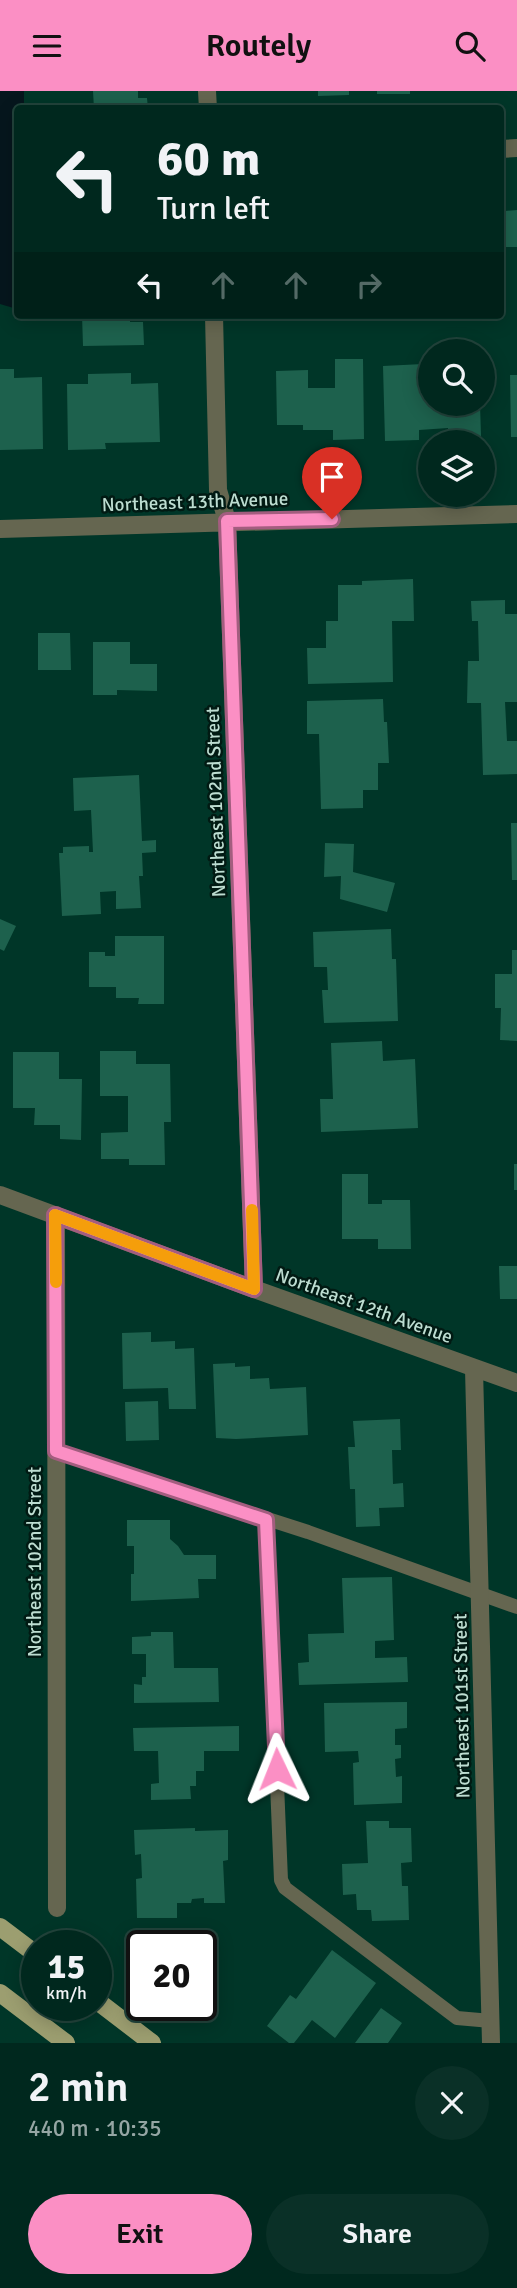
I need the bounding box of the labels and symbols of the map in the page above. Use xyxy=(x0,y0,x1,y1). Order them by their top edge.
pin xyxy=(302,447,362,519)
street label: Northeast 13th Avenue xyxy=(101,487,289,517)
street label: Northeast 102nd Street xyxy=(201,706,231,898)
street label: Northeast 12th Avenue xyxy=(272,1263,456,1349)
street label: Northeast 102nd Street xyxy=(23,1466,47,1657)
street label: Northeast 101st Street xyxy=(448,1613,476,1799)
position arrow xyxy=(240,1732,314,1806)
speed limit sign: 20 xyxy=(126,1930,217,2021)

